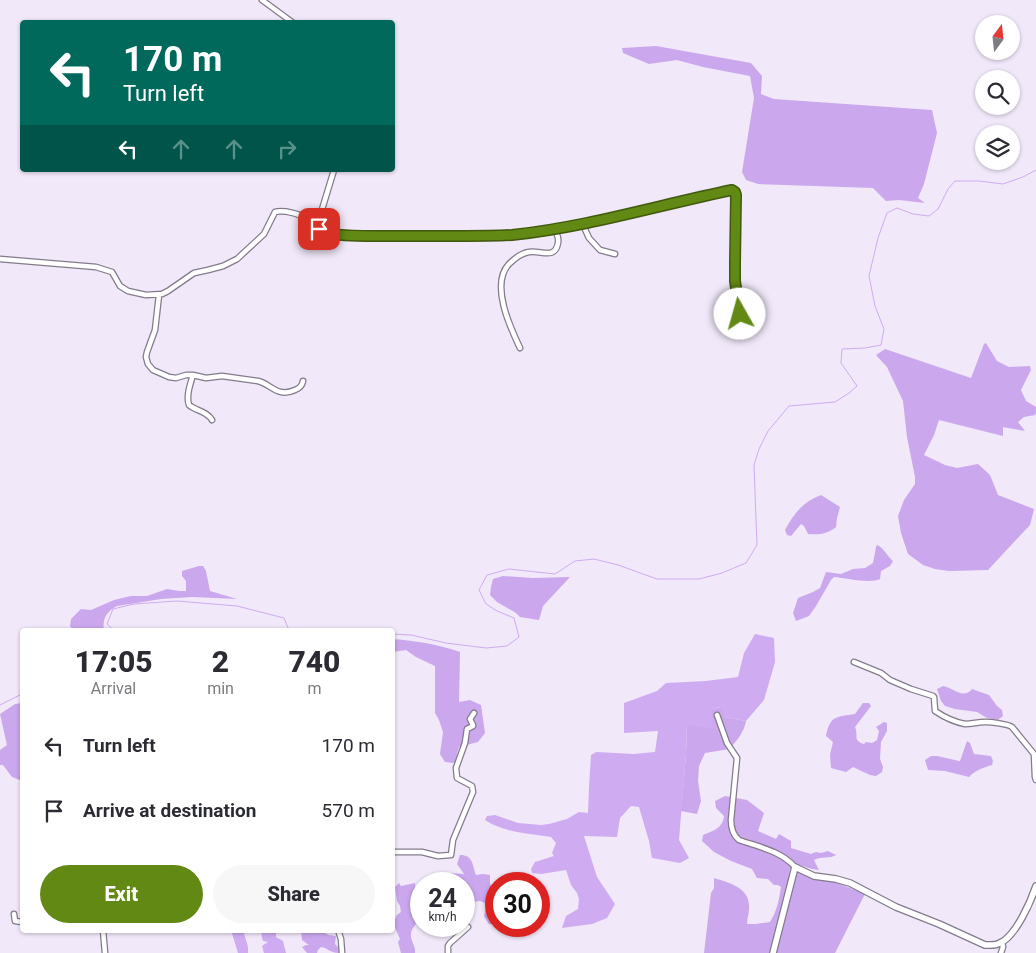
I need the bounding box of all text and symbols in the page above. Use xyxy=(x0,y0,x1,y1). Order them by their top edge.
north arrow xyxy=(975,15,1020,60)
map controls xyxy=(975,15,1020,170)
text: 170 m xyxy=(123,39,222,80)
icon: left xyxy=(40,40,105,105)
button: search xyxy=(975,70,1020,115)
text: Turn left xyxy=(123,81,204,106)
button: layers xyxy=(975,125,1020,170)
icon: left xyxy=(114,135,142,163)
icon: ahead xyxy=(167,135,195,163)
icon: ahead xyxy=(220,135,248,163)
icon: right xyxy=(273,135,301,163)
pin xyxy=(298,208,340,250)
icon: arrive xyxy=(305,215,333,243)
position arrow xyxy=(713,287,765,339)
text: 17:05 xyxy=(75,644,153,679)
text: 2 xyxy=(212,644,229,679)
text: 740 xyxy=(288,644,340,679)
text: Arrival xyxy=(91,679,136,698)
text: min xyxy=(207,679,234,698)
text: m xyxy=(307,679,321,698)
icon: left xyxy=(40,732,68,760)
text: Turn left xyxy=(83,734,156,757)
text: 170 m xyxy=(322,734,375,757)
icon: arrive xyxy=(40,797,68,825)
text: Arrive at destination xyxy=(83,799,256,822)
text: 570 m xyxy=(322,799,375,822)
button: Exit xyxy=(40,865,203,923)
button: Share xyxy=(213,865,375,923)
speed limit sign: 30 xyxy=(485,872,550,937)
text: 24 xyxy=(428,884,457,913)
text: km/h xyxy=(428,910,457,924)

